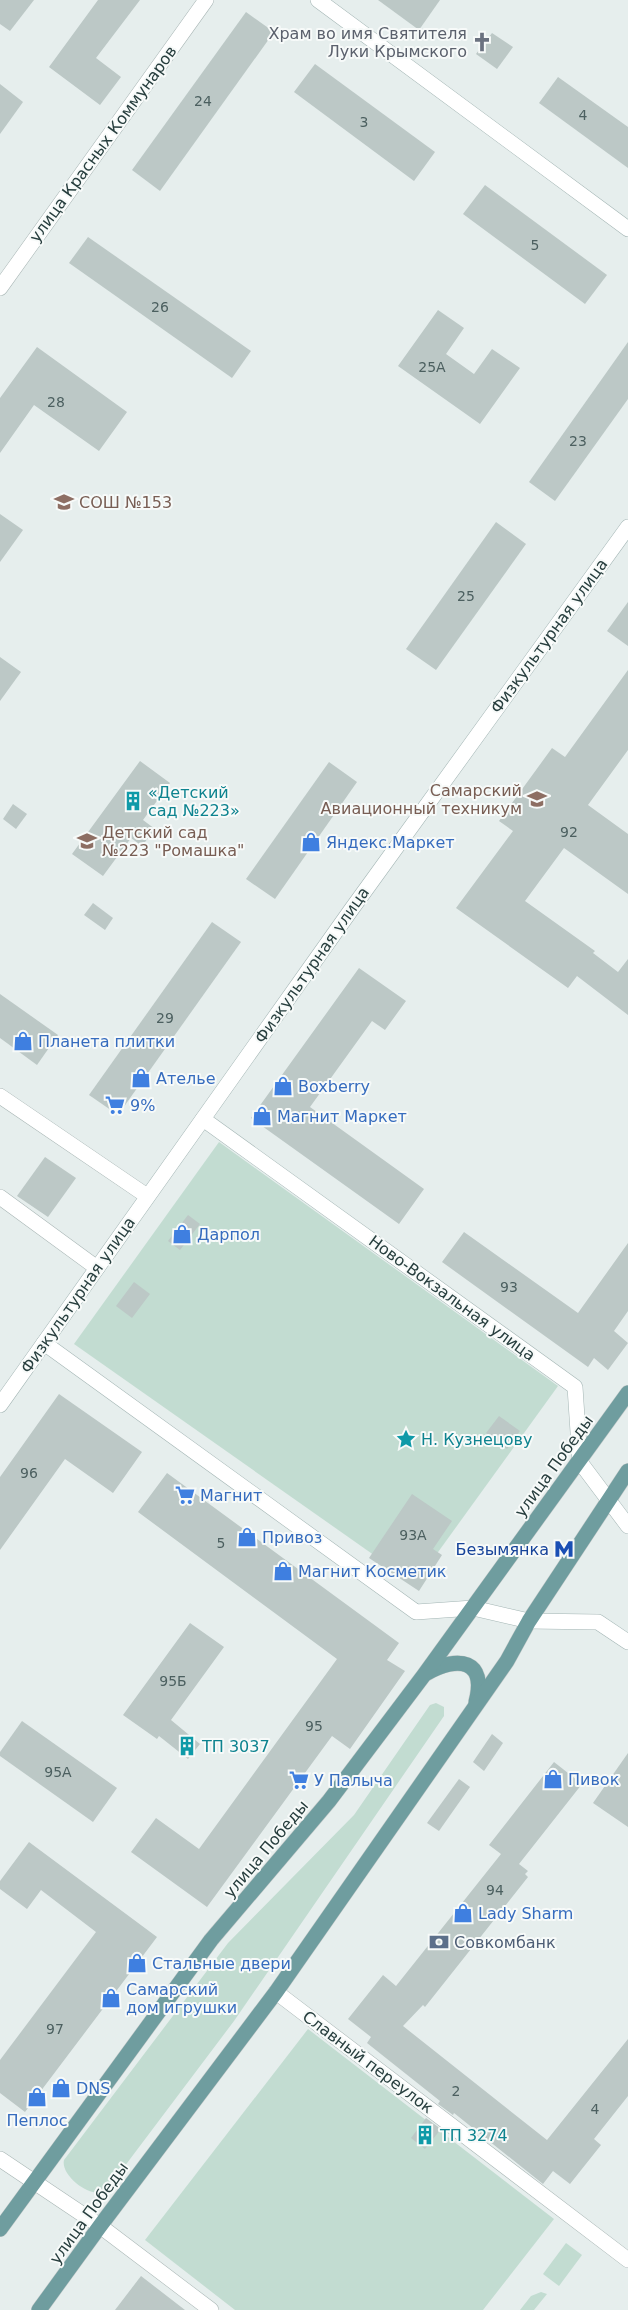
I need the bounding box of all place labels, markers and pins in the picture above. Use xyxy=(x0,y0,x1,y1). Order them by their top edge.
place label: Храм во имя Святителя Луки Крымского xyxy=(268,24,467,61)
church icon: Храм во имя Святителя Луки Крымского xyxy=(471,31,493,53)
school or university icon: СОШ №153 xyxy=(53,491,75,513)
place label: СОШ №153 xyxy=(79,493,172,512)
place label: Самарский Авиационный техникум xyxy=(321,781,522,818)
place label: «Детский сад №223» xyxy=(148,783,240,820)
school or university icon: Самарский Авиационный техникум xyxy=(526,788,548,810)
building icon: «Детский сад №223» xyxy=(122,790,144,812)
place label: Детский сад №223 "Ромашка" xyxy=(102,823,244,860)
school or university icon: Детский сад №223 "Ромашка" xyxy=(76,830,98,852)
shop icon: Яндекс.Маркет xyxy=(300,831,322,853)
place label: Яндекс.Маркет xyxy=(326,833,455,852)
shop icon: Планета плитки xyxy=(12,1030,34,1052)
place label: Планета плитки xyxy=(38,1032,175,1051)
shop icon: Ателье xyxy=(130,1067,152,1089)
place label: Ателье xyxy=(156,1069,216,1088)
shop icon: Boxberry xyxy=(272,1075,294,1097)
place label: Boxberry xyxy=(298,1077,370,1096)
supermarket icon: 9% xyxy=(104,1094,126,1116)
place label: 9% xyxy=(130,1096,155,1115)
shop icon: Магнит Маркет xyxy=(251,1105,273,1127)
place label: Магнит Маркет xyxy=(277,1107,407,1126)
shop icon: Дарпол xyxy=(171,1223,193,1245)
place label: Дарпол xyxy=(197,1225,260,1244)
place icon: Н. Кузнецову xyxy=(395,1428,417,1450)
place label: Н. Кузнецову xyxy=(421,1430,532,1449)
supermarket icon: Магнит xyxy=(174,1484,196,1506)
place label: Магнит xyxy=(200,1486,262,1505)
shop icon: Привоз xyxy=(236,1526,258,1548)
place label: Привоз xyxy=(262,1528,322,1547)
metro station icon: Безымянка xyxy=(553,1538,575,1560)
place label: Безымянка xyxy=(455,1540,549,1559)
shop icon: Магнит Косметик xyxy=(272,1560,294,1582)
place label: Магнит Косметик xyxy=(298,1562,447,1581)
building icon: ТП 3037 xyxy=(176,1735,198,1757)
place label: ТП 3037 xyxy=(201,1737,270,1756)
shop icon: Пивок xyxy=(542,1768,564,1790)
supermarket icon: У Палыча xyxy=(288,1769,310,1791)
place label: Пивок xyxy=(568,1770,620,1789)
place label: У Палыча xyxy=(314,1771,393,1790)
shop icon: Lady Sharm xyxy=(452,1902,474,1924)
place label: Lady Sharm xyxy=(478,1904,573,1923)
bank icon: Совкомбанк xyxy=(428,1931,450,1953)
place label: Совкомбанк xyxy=(454,1933,556,1952)
shop icon: Стальные двери xyxy=(126,1952,148,1974)
place label: Стальные двери xyxy=(152,1954,291,1973)
place label: Самарский дом игрушки xyxy=(126,1980,237,2017)
shop icon: Самарский дом игрушки xyxy=(100,1987,122,2009)
shop icon: DNS xyxy=(50,2077,72,2099)
place label: DNS xyxy=(76,2079,110,2098)
shop icon: Пеплос xyxy=(26,2086,48,2108)
place label: Пеплос xyxy=(6,2111,68,2130)
building icon: ТП 3274 xyxy=(414,2124,436,2146)
place label: ТП 3274 xyxy=(439,2126,508,2145)

